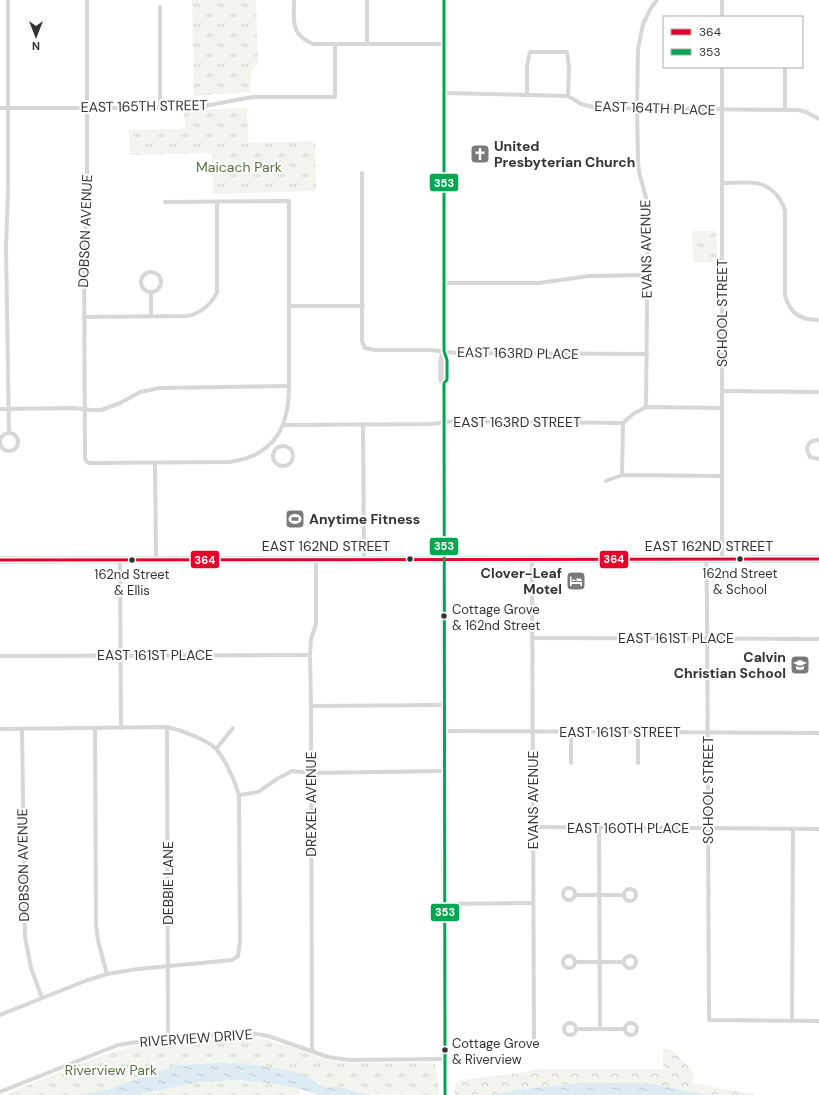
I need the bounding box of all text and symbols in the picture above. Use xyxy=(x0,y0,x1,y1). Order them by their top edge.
north arrow xyxy=(16,16,56,56)
legend xyxy=(663,16,803,68)
text: 364 xyxy=(699,24,721,40)
text: N xyxy=(32,39,40,53)
text: 353 xyxy=(699,44,721,60)
street label: EAST 165TH STREET xyxy=(81,96,208,116)
street label: EAST 164TH PLACE xyxy=(594,97,716,119)
place label: United Presbyterian Church xyxy=(494,137,635,171)
church icon: United Presbyterian Church xyxy=(469,143,491,165)
park label: Maicach Park xyxy=(196,158,282,176)
line badge: 353 xyxy=(429,173,459,192)
street label: DOBSON AVENUE xyxy=(74,174,96,288)
text: 353 xyxy=(434,176,454,190)
street label: EVANS AVENUE xyxy=(636,199,656,299)
street label: SCHOOL STREET xyxy=(713,259,731,367)
street label: EAST 163RD PLACE xyxy=(457,343,579,363)
street label: EAST 163RD STREET xyxy=(453,413,581,431)
sports icon: Anytime Fitness xyxy=(284,508,306,530)
place label: Anytime Fitness xyxy=(309,510,420,528)
street label: EAST 162ND STREET xyxy=(262,537,390,555)
line badge: 353 xyxy=(429,537,459,556)
street label: EAST 162ND STREET xyxy=(645,537,773,555)
text: 353 xyxy=(434,539,454,553)
line badge: 364 xyxy=(190,550,220,569)
line badge: 364 xyxy=(599,550,629,569)
text: 364 xyxy=(604,552,624,566)
text: 364 xyxy=(195,553,215,567)
unlabelled marker xyxy=(405,554,415,564)
marker: 162nd Street & School xyxy=(735,554,745,564)
marker: 162nd Street & Ellis xyxy=(127,555,137,565)
place label: Clover-Leaf Motel xyxy=(481,564,562,598)
place label: 162nd Street & School xyxy=(702,565,778,598)
place label: 162nd Street & Ellis xyxy=(94,566,170,599)
hotel icon: Clover-Leaf Motel xyxy=(565,570,587,592)
place label: Cottage Grove & 162nd Street xyxy=(452,601,540,634)
marker: Cottage Grove & 162nd Street xyxy=(439,611,449,621)
street label: EAST 161ST PLACE xyxy=(618,629,734,647)
street label: EAST 161ST PLACE xyxy=(97,646,213,664)
place label: Calvin Christian School xyxy=(674,648,786,682)
school or university icon: Calvin Christian School xyxy=(789,654,811,676)
street label: EAST 161ST STREET xyxy=(559,723,681,741)
street label: SCHOOL STREET xyxy=(699,736,717,844)
street label: DREXEL AVENUE xyxy=(302,751,320,857)
street label: EVANS AVENUE xyxy=(524,751,542,849)
street label: DOBSON AVENUE xyxy=(13,808,33,922)
street label: EAST 160TH PLACE xyxy=(567,819,689,837)
street label: DEBBIE LANE xyxy=(159,841,177,925)
line badge: 353 xyxy=(430,903,460,922)
text: 353 xyxy=(435,905,455,919)
street label: RIVERVIEW DRIVE xyxy=(139,1025,253,1051)
place label: Cottage Grove & Riverview xyxy=(452,1035,540,1068)
marker: Cottage Grove & Riverview xyxy=(440,1045,450,1055)
park label: Riverview Park xyxy=(65,1061,157,1079)

